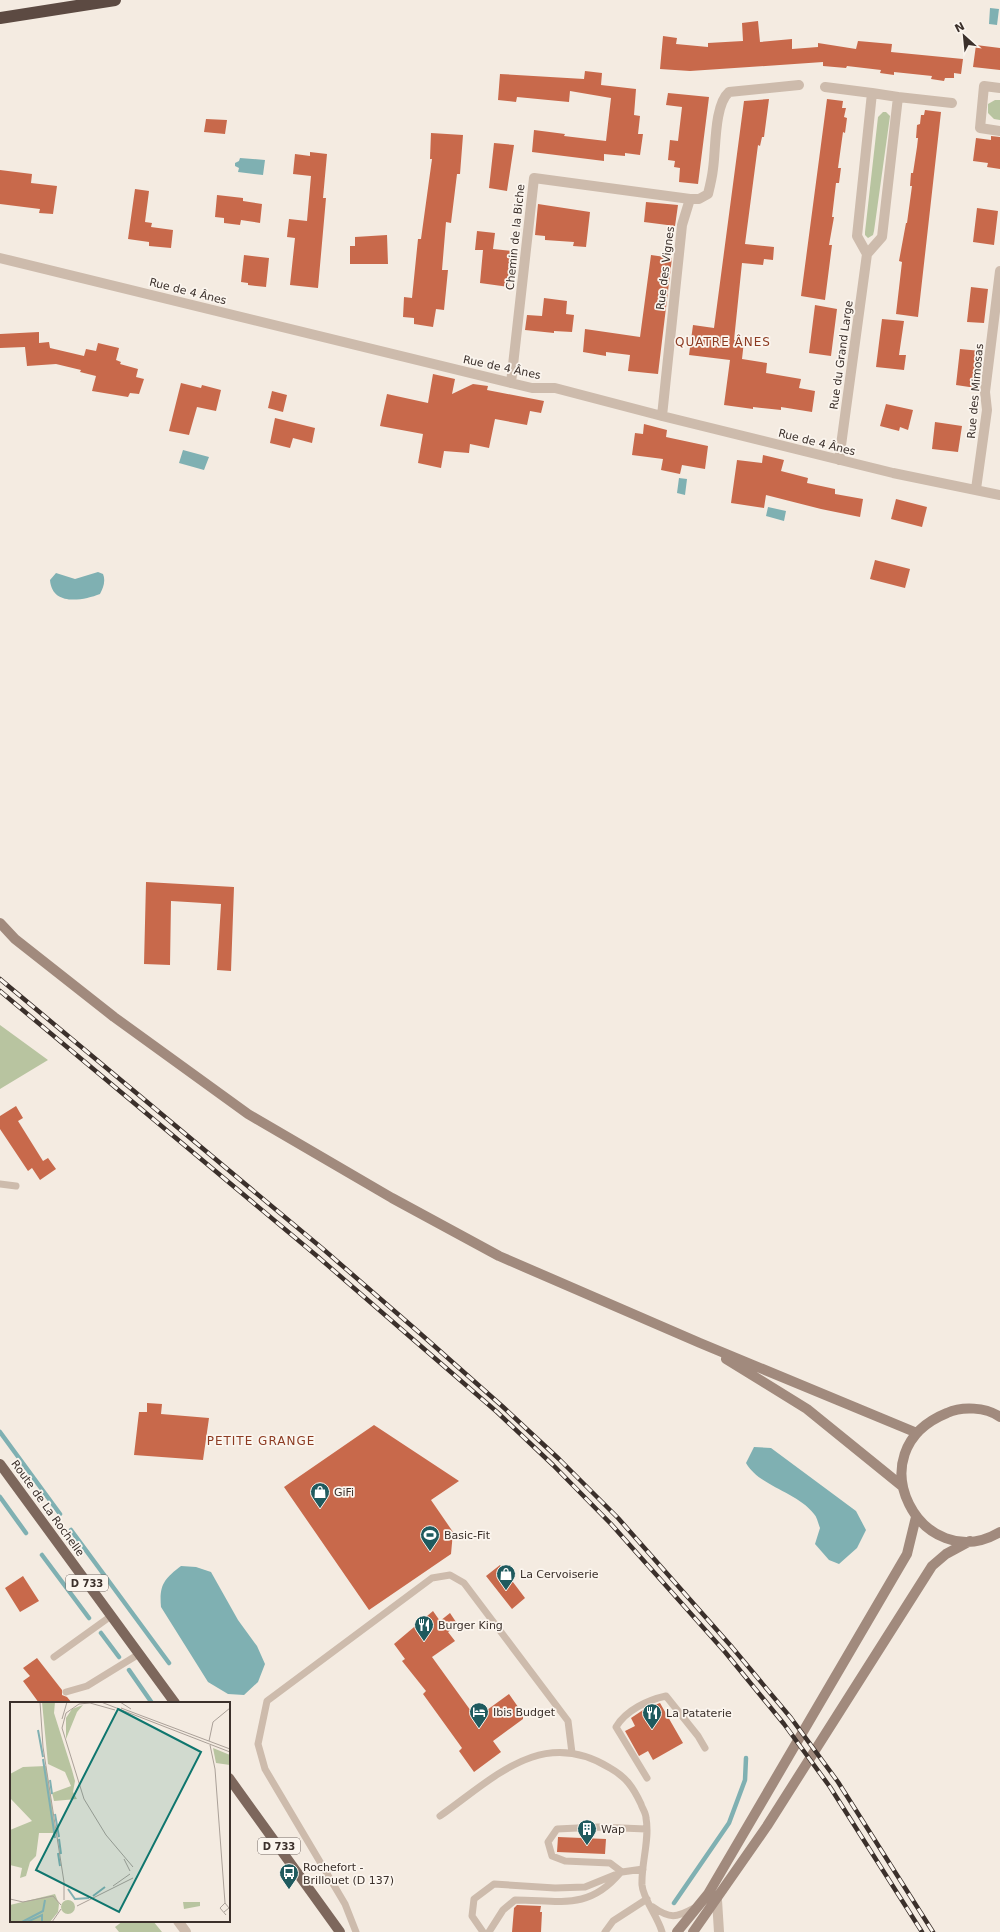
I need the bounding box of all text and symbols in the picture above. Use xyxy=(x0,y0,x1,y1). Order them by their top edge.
north arrow xyxy=(944,16,984,56)
text: N xyxy=(953,20,967,35)
street label: Chemin de la Biche xyxy=(503,183,528,291)
street label: Rue des Vignes xyxy=(654,225,677,311)
street label: Rue de 4 Ânes xyxy=(148,276,228,307)
street label: Rue du Grand Large xyxy=(827,299,856,410)
district label: QUATRE ÂNES xyxy=(675,334,771,349)
street label: Rue des Mimosas xyxy=(965,343,986,439)
street label: Rue de 4 Ânes xyxy=(462,353,542,382)
street label: Rue de 4 Ânes xyxy=(777,427,857,458)
district label: PETITE GRANGE xyxy=(207,1434,315,1448)
street label: Route de La Rochelle xyxy=(8,1458,87,1559)
shop icon: GiFi xyxy=(309,1481,331,1509)
place label: GiFi xyxy=(334,1486,354,1499)
sports icon: Basic-Fit xyxy=(419,1524,441,1552)
place label: Basic-Fit xyxy=(444,1529,491,1542)
shop icon: La Cervoiserie xyxy=(495,1563,517,1591)
place label: La Cervoiserie xyxy=(520,1568,599,1581)
road number: D 733 xyxy=(66,1575,108,1591)
restaurant icon: Burger King xyxy=(413,1614,435,1642)
place label: Burger King xyxy=(438,1619,503,1632)
hotel icon: Ibis Budget xyxy=(468,1701,490,1729)
inset map xyxy=(10,1702,230,1922)
restaurant icon: La Pataterie xyxy=(641,1702,663,1730)
place label: Ibis Budget xyxy=(493,1706,556,1719)
place label: La Pataterie xyxy=(666,1707,732,1720)
building icon: Wap xyxy=(576,1818,598,1846)
place label: Wap xyxy=(601,1823,625,1836)
road number: D 733 xyxy=(258,1838,300,1854)
place label: Rochefort - Brillouet (D 137) xyxy=(303,1861,394,1887)
bus stop icon: Rochefort - Brillouet (D 137) xyxy=(278,1862,300,1890)

